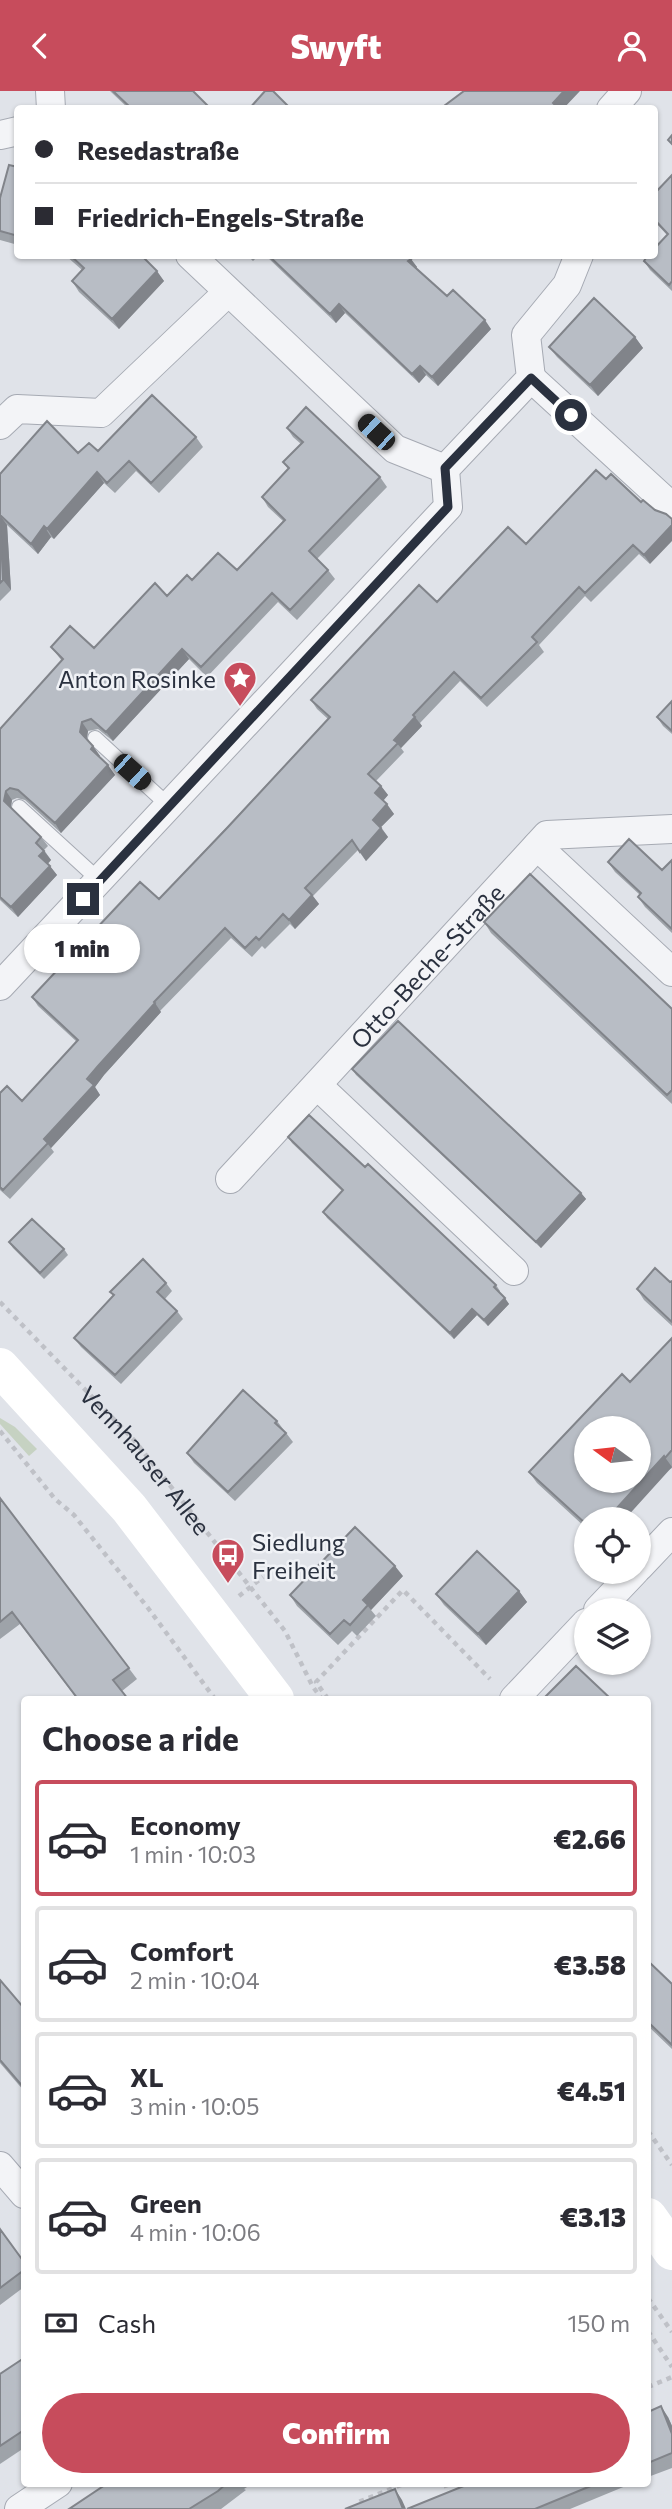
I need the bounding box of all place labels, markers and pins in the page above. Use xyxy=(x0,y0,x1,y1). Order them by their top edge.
place icon: Anton Rosinke xyxy=(221,659,259,708)
place label: Anton Rosinke xyxy=(58,664,216,693)
place label: Siedlung Freiheit xyxy=(252,1527,345,1584)
bus stop icon: Siedlung Freiheit xyxy=(209,1536,247,1585)

